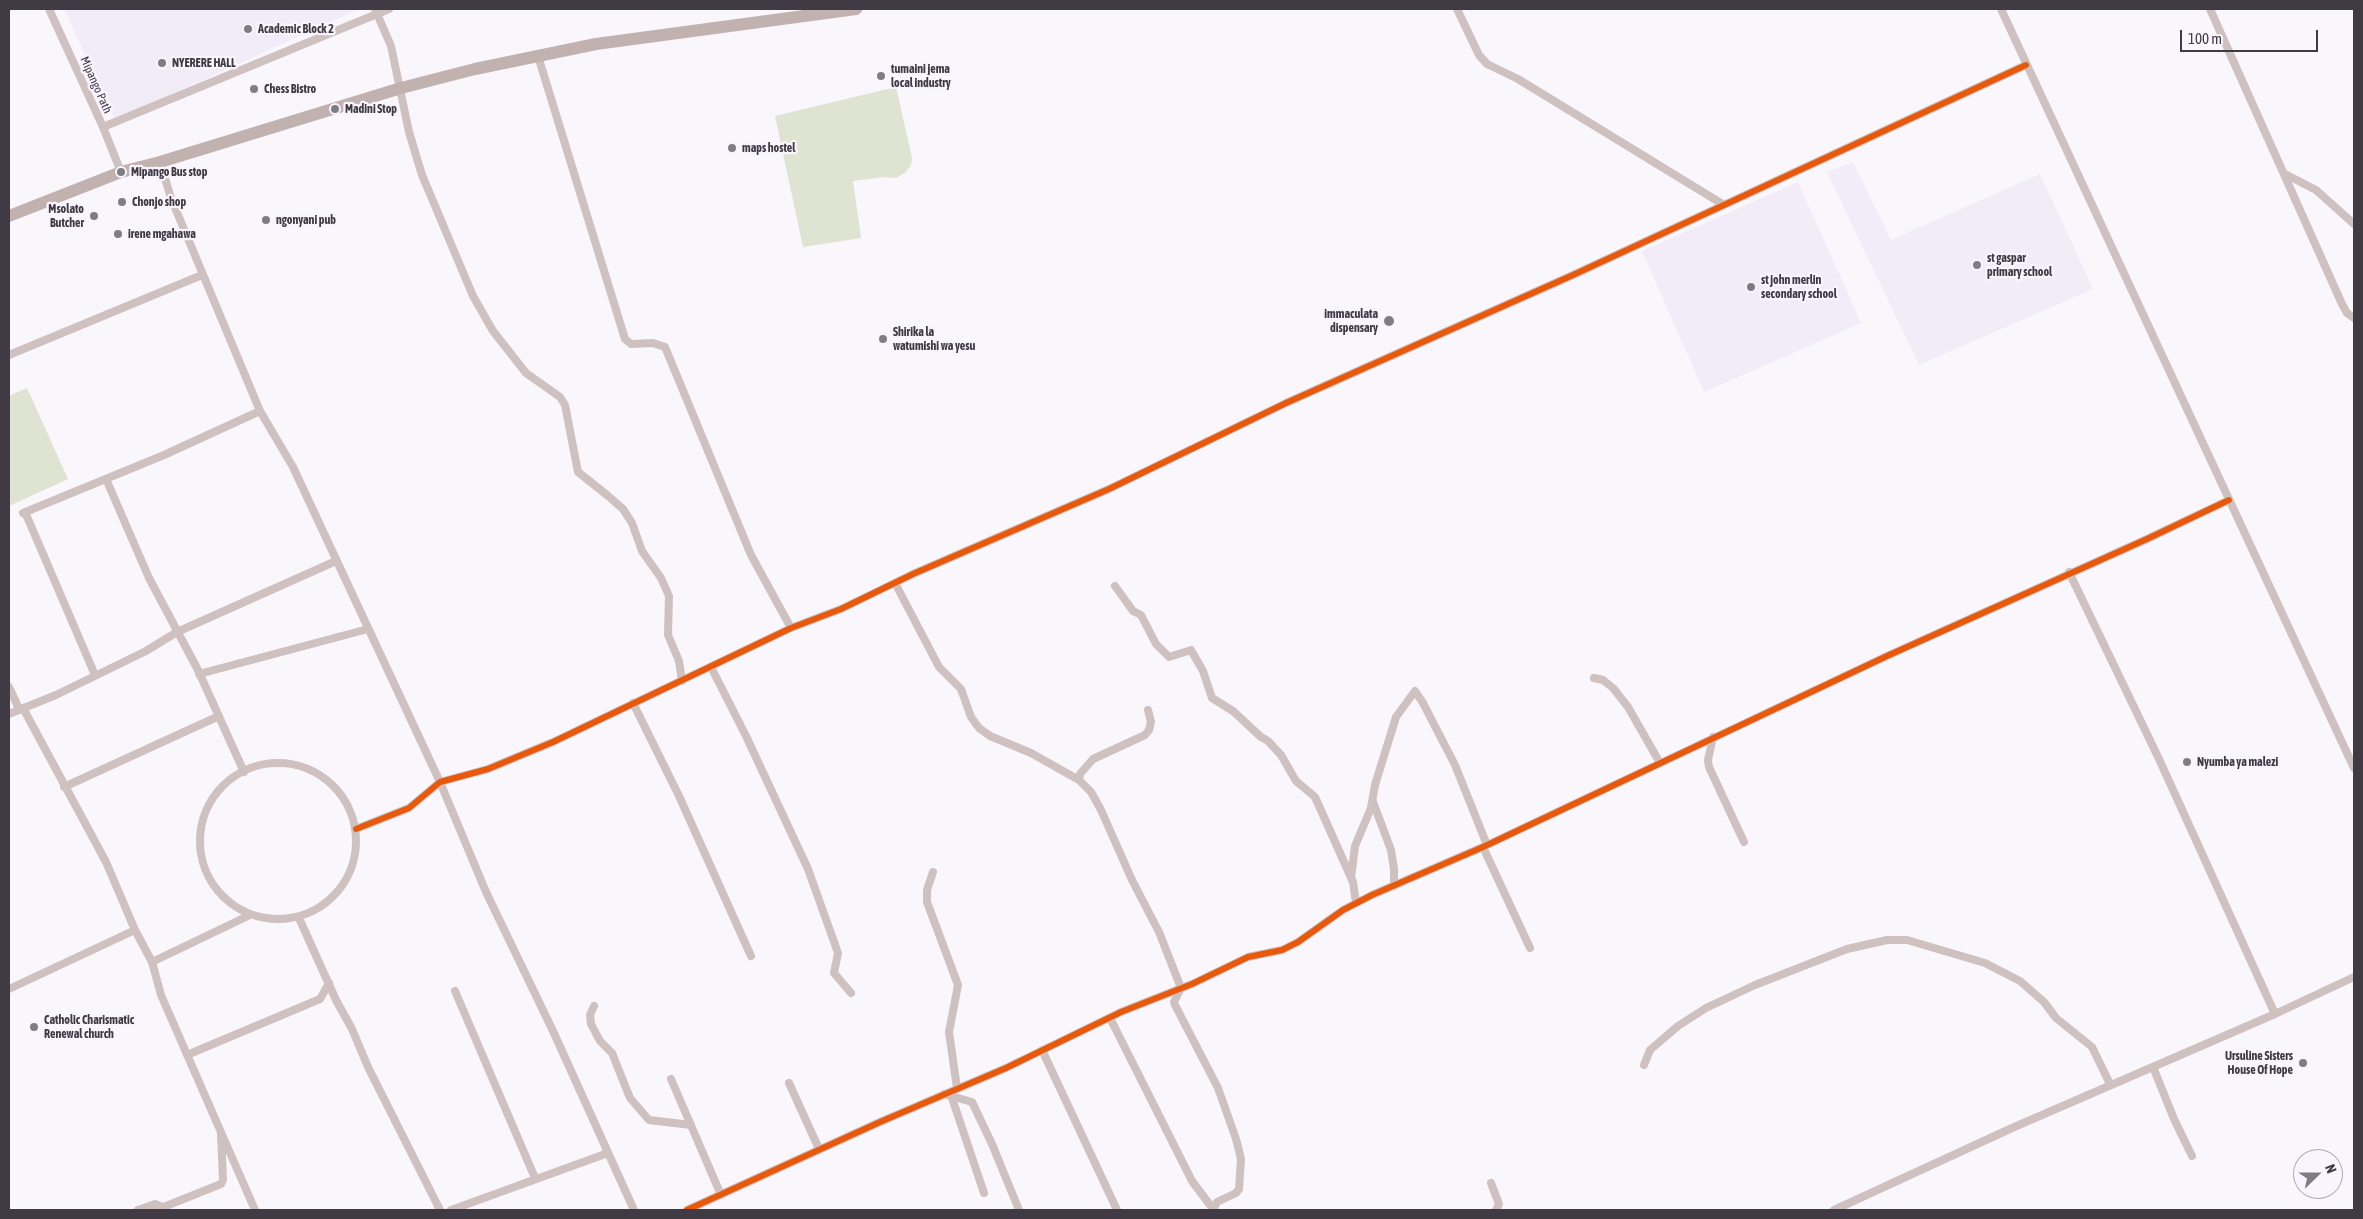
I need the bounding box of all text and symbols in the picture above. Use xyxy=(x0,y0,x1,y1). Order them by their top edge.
scale bar xyxy=(2183,20,2320,52)
place label: Academic Block 2 xyxy=(258,22,334,36)
marker: Academic Block 2 xyxy=(242,23,254,35)
text: 100 m xyxy=(2188,30,2222,47)
street label: Mipango Path xyxy=(77,54,115,116)
place label: NYERERE HALL xyxy=(172,56,236,70)
marker: NYERERE HALL xyxy=(156,57,168,69)
place label: tumaini jema local industry xyxy=(891,62,951,90)
marker: tumaini jema local industry xyxy=(875,70,887,82)
place label: Chess Bistro xyxy=(264,82,316,96)
marker: Chess Bistro xyxy=(248,83,260,95)
place label: Madini Stop xyxy=(345,102,397,116)
marker: Madini Stop xyxy=(329,103,341,115)
place label: maps hostel xyxy=(742,141,795,155)
marker: maps hostel xyxy=(726,142,738,154)
place label: Mipango Bus stop xyxy=(131,165,207,179)
marker: Mipango Bus stop xyxy=(115,166,127,178)
place label: Chonjo shop xyxy=(132,195,186,209)
marker: Chonjo shop xyxy=(116,196,128,208)
place label: Msolato Butcher xyxy=(48,202,84,230)
marker: Msolato Butcher xyxy=(88,210,100,222)
place label: ngonyani pub xyxy=(276,213,336,227)
marker: ngonyani pub xyxy=(260,214,272,226)
place label: irene mgahawa xyxy=(128,227,196,241)
marker: irene mgahawa xyxy=(112,228,124,240)
place label: st gaspar primary school xyxy=(1987,251,2052,279)
marker: st gaspar primary school xyxy=(1971,259,1983,271)
place label: st john merlin secondary school xyxy=(1761,273,1837,301)
marker: st john merlin secondary school xyxy=(1745,281,1757,293)
place label: immaculata dispensary xyxy=(1324,307,1378,335)
marker: immaculata dispensary xyxy=(1382,314,1396,328)
place label: Shirika la watumishi wa yesu xyxy=(893,325,975,353)
marker: Shirika la watumishi wa yesu xyxy=(877,333,889,345)
place label: Nyumba ya malezi xyxy=(2197,755,2278,769)
marker: Nyumba ya malezi xyxy=(2181,756,2193,768)
place label: Catholic Charismatic Renewal church xyxy=(44,1013,134,1041)
marker: Catholic Charismatic Renewal church xyxy=(28,1021,40,1033)
place label: Ursuline Sisters House Of Hope xyxy=(2225,1049,2293,1077)
marker: Ursuline Sisters House Of Hope xyxy=(2297,1057,2309,1069)
north arrow xyxy=(2293,1149,2343,1199)
text: N xyxy=(2322,1162,2340,1176)

